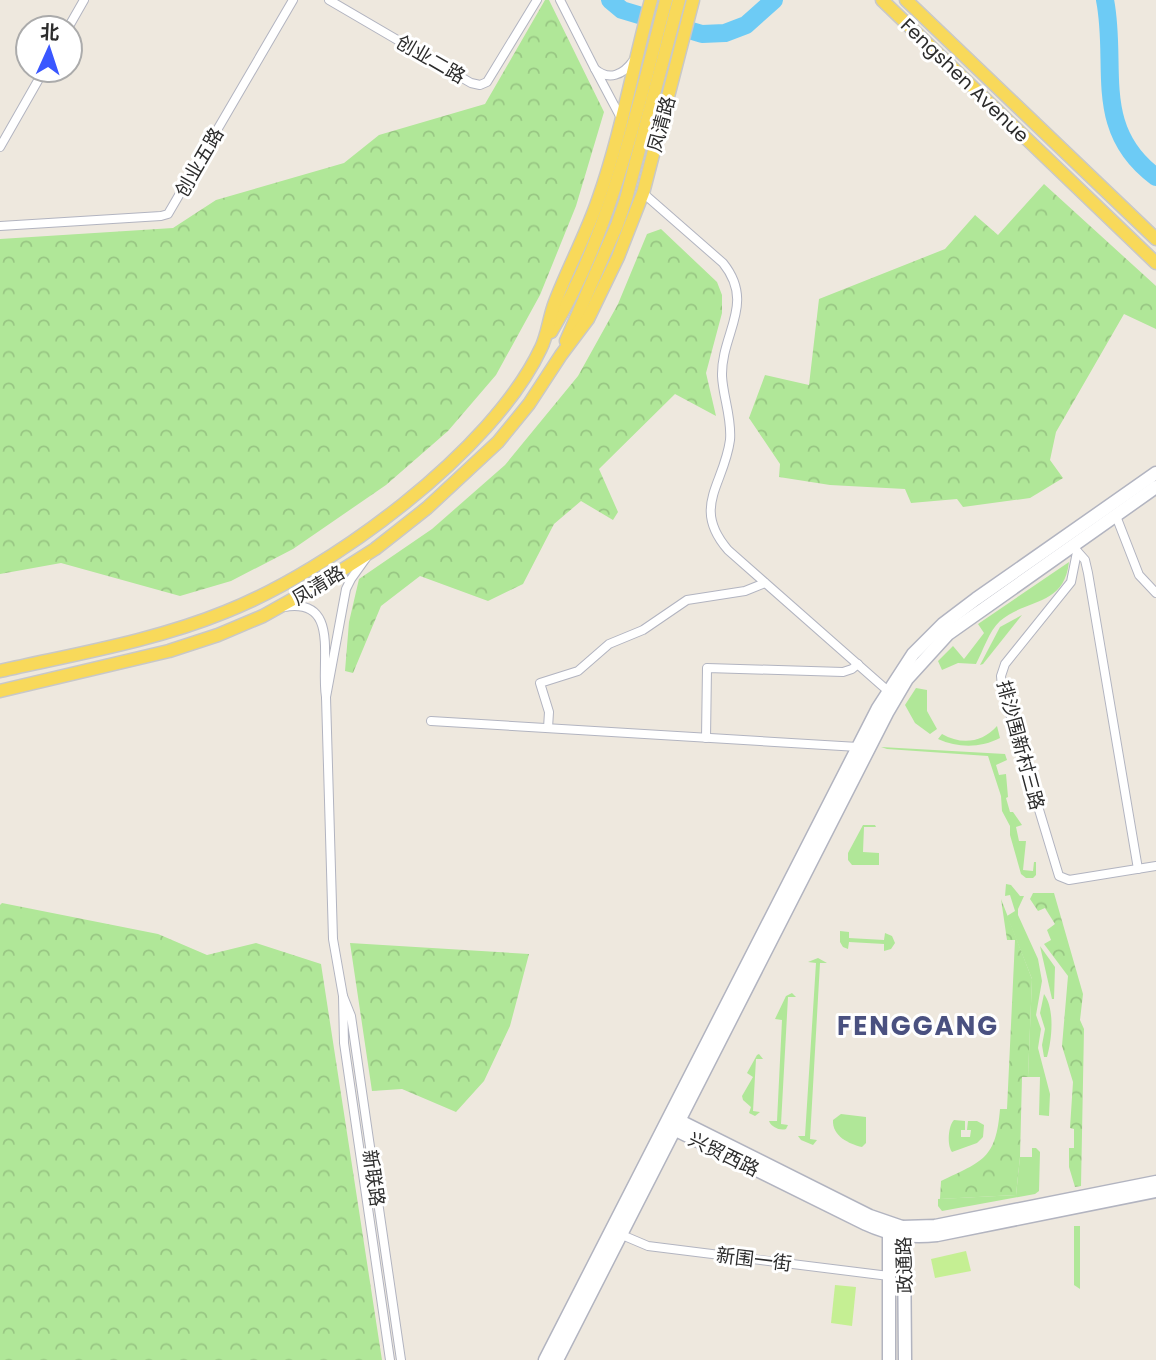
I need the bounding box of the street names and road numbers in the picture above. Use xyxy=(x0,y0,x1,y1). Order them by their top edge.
street label: Fengshen Avenue xyxy=(895,12,1035,149)
street label: 创业二路 xyxy=(391,29,470,90)
street label: 凤清路 xyxy=(641,93,682,155)
street label: 创业五路 xyxy=(169,123,230,202)
street label: 凤清路 xyxy=(287,559,350,612)
street label: 排沙围新村三路 xyxy=(990,677,1051,813)
street label: 兴贸西路 xyxy=(684,1126,764,1183)
street label: 新联路 xyxy=(356,1148,391,1208)
street label: 政通路 xyxy=(890,1236,919,1294)
street label: 新围一街 xyxy=(715,1241,793,1278)

